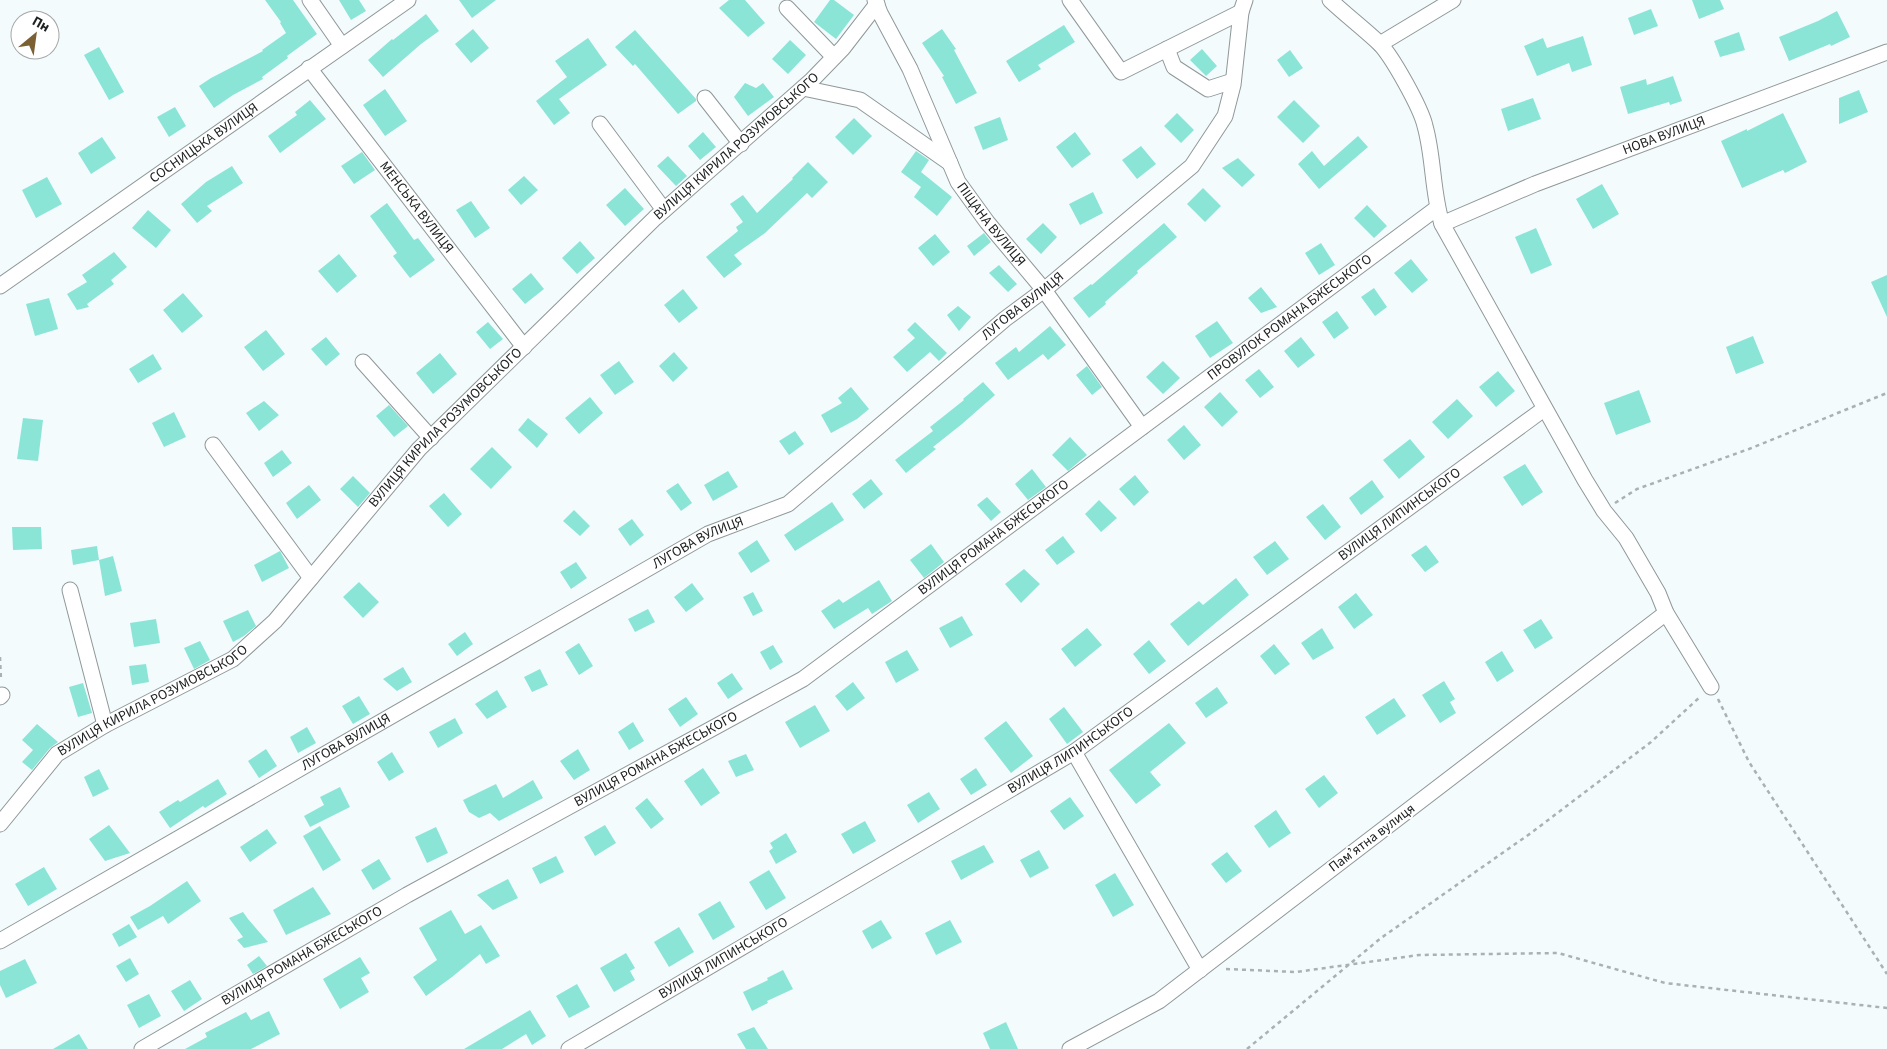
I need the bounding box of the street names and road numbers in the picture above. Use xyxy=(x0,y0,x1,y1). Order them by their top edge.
street label: ВУЛИЦЯ КИРИЛА РОЗУМОВСЬКОГО xyxy=(649,68,824,225)
street label: СОСНИЦЬКА ВУЛИЦЯ xyxy=(146,98,262,188)
street label: НОВА ВУЛИЦЯ xyxy=(1620,111,1708,160)
street label: МЕНСЬКА ВУЛИЦЯ xyxy=(375,157,458,258)
street label: ПІЩАНА ВУЛИЦЯ xyxy=(952,178,1030,271)
street label: ПРОВУЛОК РОМАНА БЖЕСЬКОГО xyxy=(1203,249,1376,385)
street label: ЛУГОВА ВУЛИЦЯ xyxy=(977,267,1068,345)
street label: ВУЛИЦЯ КИРИЛА РОЗУМОВСЬКОГО xyxy=(364,343,527,512)
street label: ВУЛИЦЯ ЛИПИНСЬКОГО xyxy=(1334,463,1465,566)
street label: ВУЛИЦЯ РОМАНА БЖЕСЬКОГО xyxy=(914,475,1073,600)
street label: ЛУГОВА ВУЛИЦЯ xyxy=(649,511,747,574)
street label: ВУЛИЦЯ КИРИЛА РОЗУМОВСЬКОГО xyxy=(54,640,252,761)
street label: ВУЛИЦЯ ЛИПИНСЬКОГО xyxy=(1004,702,1138,799)
street label: ВУЛИЦЯ РОМАНА БЖЕСЬКОГО xyxy=(571,707,741,812)
street label: ЛУГОВА ВУЛИЦЯ xyxy=(297,709,394,776)
street label: Памʼятна вулиця xyxy=(1325,799,1419,877)
street label: ВУЛИЦЯ РОМАНА БЖЕСЬКОГО xyxy=(218,901,386,1011)
street label: ВУЛИЦЯ ЛИПИНСЬКОГО xyxy=(655,912,792,1004)

